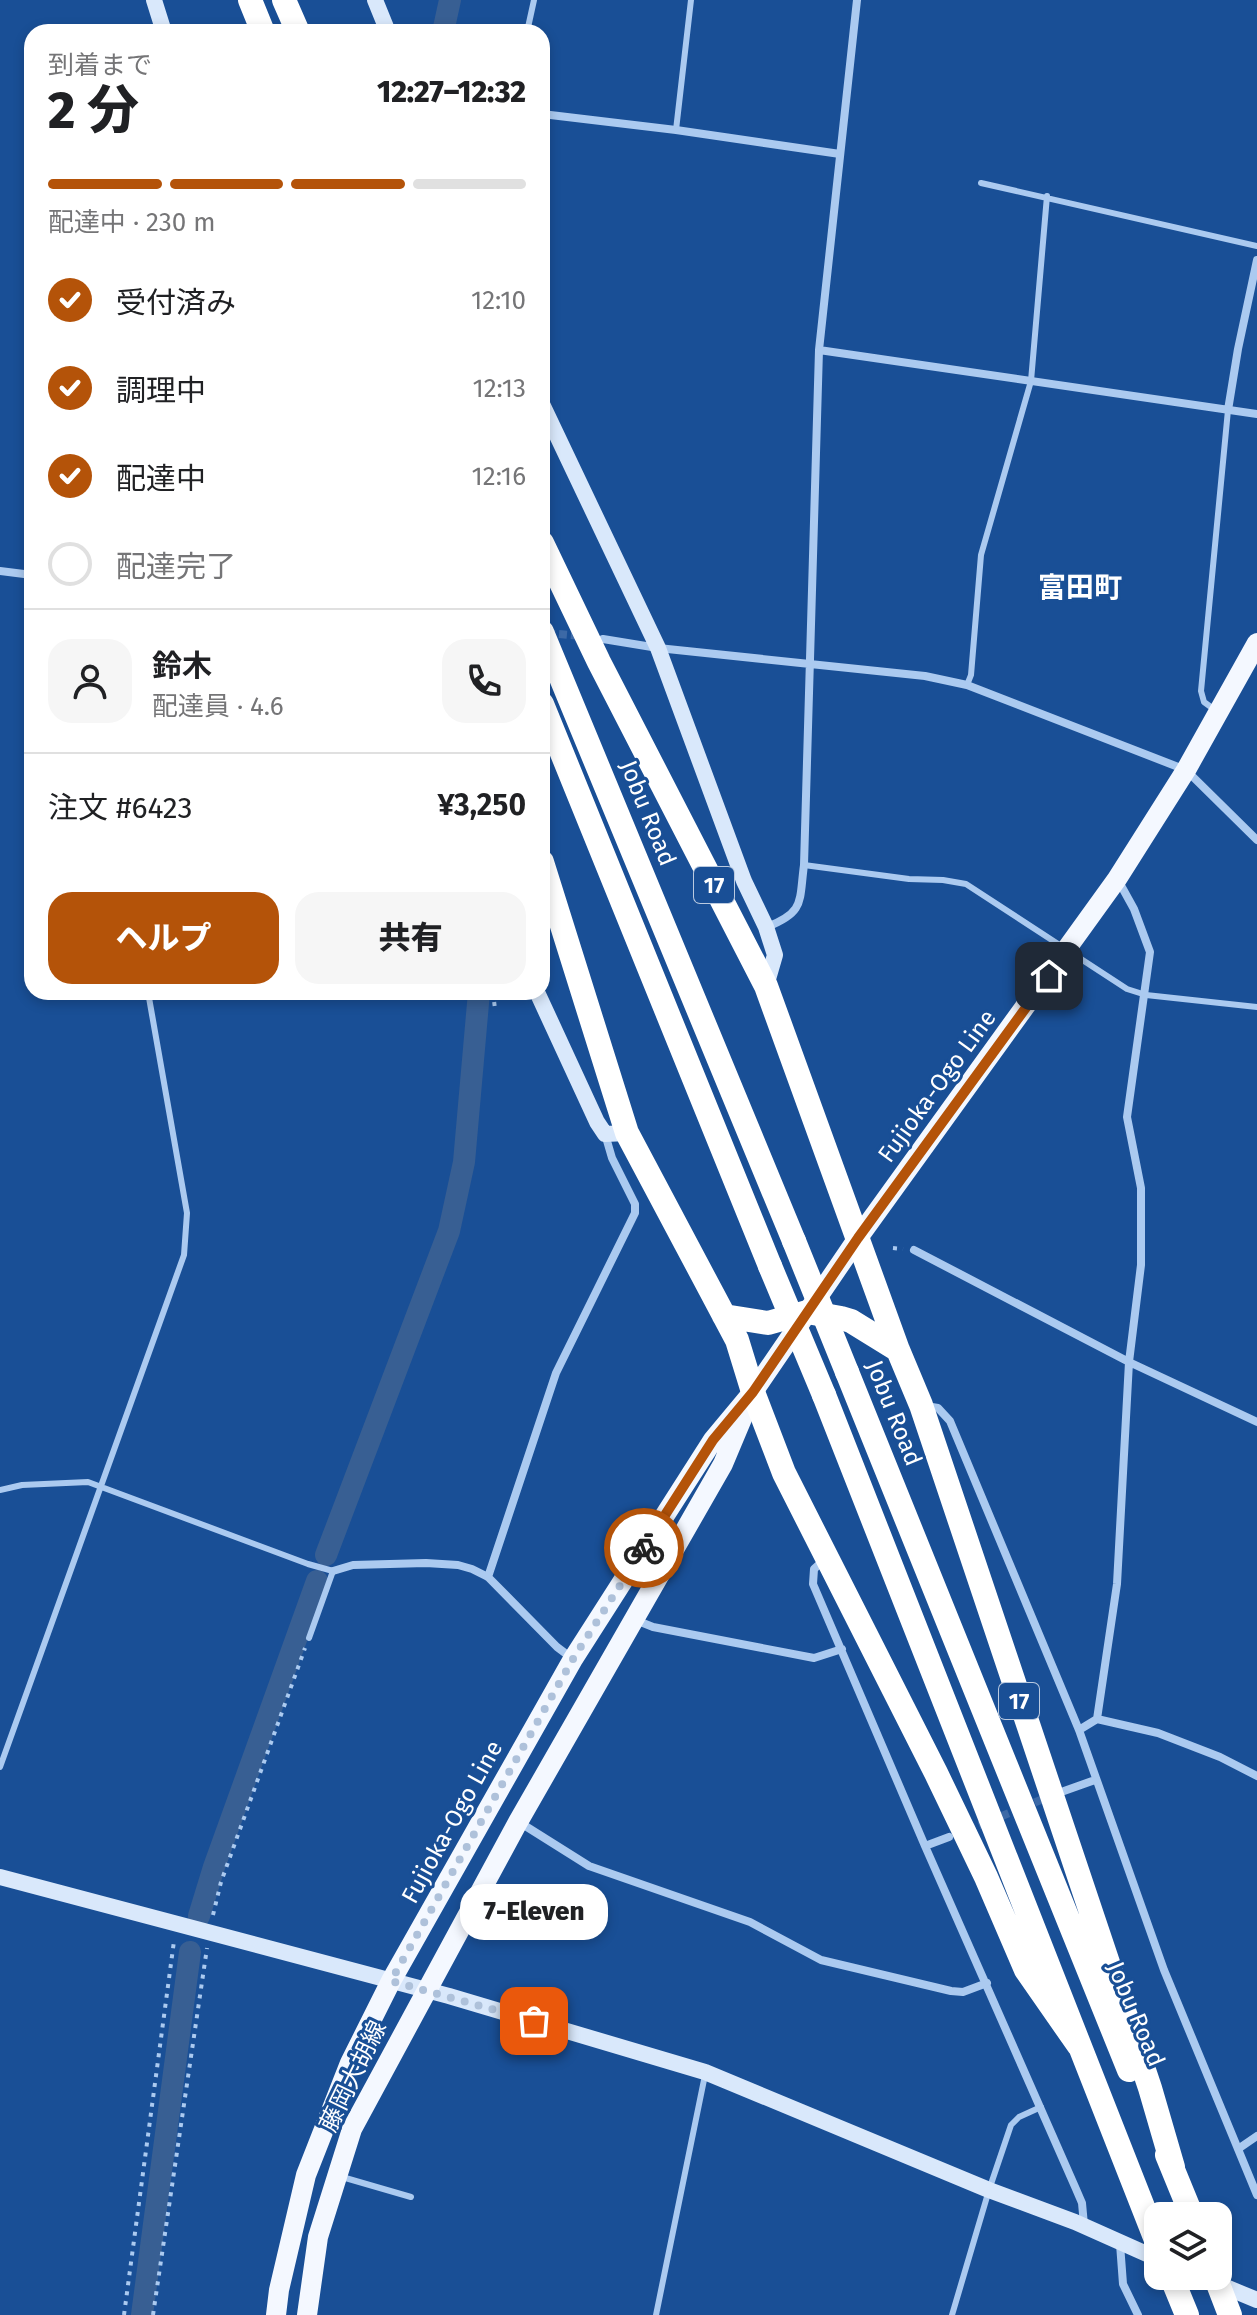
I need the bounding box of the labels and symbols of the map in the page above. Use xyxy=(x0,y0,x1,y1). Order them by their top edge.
district label: 富田町 xyxy=(1038,571,1122,604)
street label: Jobu Road xyxy=(614,756,682,870)
road number: 17 xyxy=(694,867,734,903)
pin xyxy=(1015,942,1083,1010)
street label: Fujioka-Ogo Line xyxy=(872,1004,1002,1168)
street label: Jobu Road xyxy=(860,1356,928,1470)
courier xyxy=(604,1508,684,1588)
road number: 17 xyxy=(999,1683,1039,1719)
street label: Fujioka-Ogo Line xyxy=(396,1736,508,1908)
callout: 7-Eleven xyxy=(460,1885,608,1941)
street label: Jobu Road xyxy=(1101,1957,1171,2071)
pin xyxy=(500,1987,568,2055)
street label: 藤岡大胡線 xyxy=(314,2016,392,2136)

